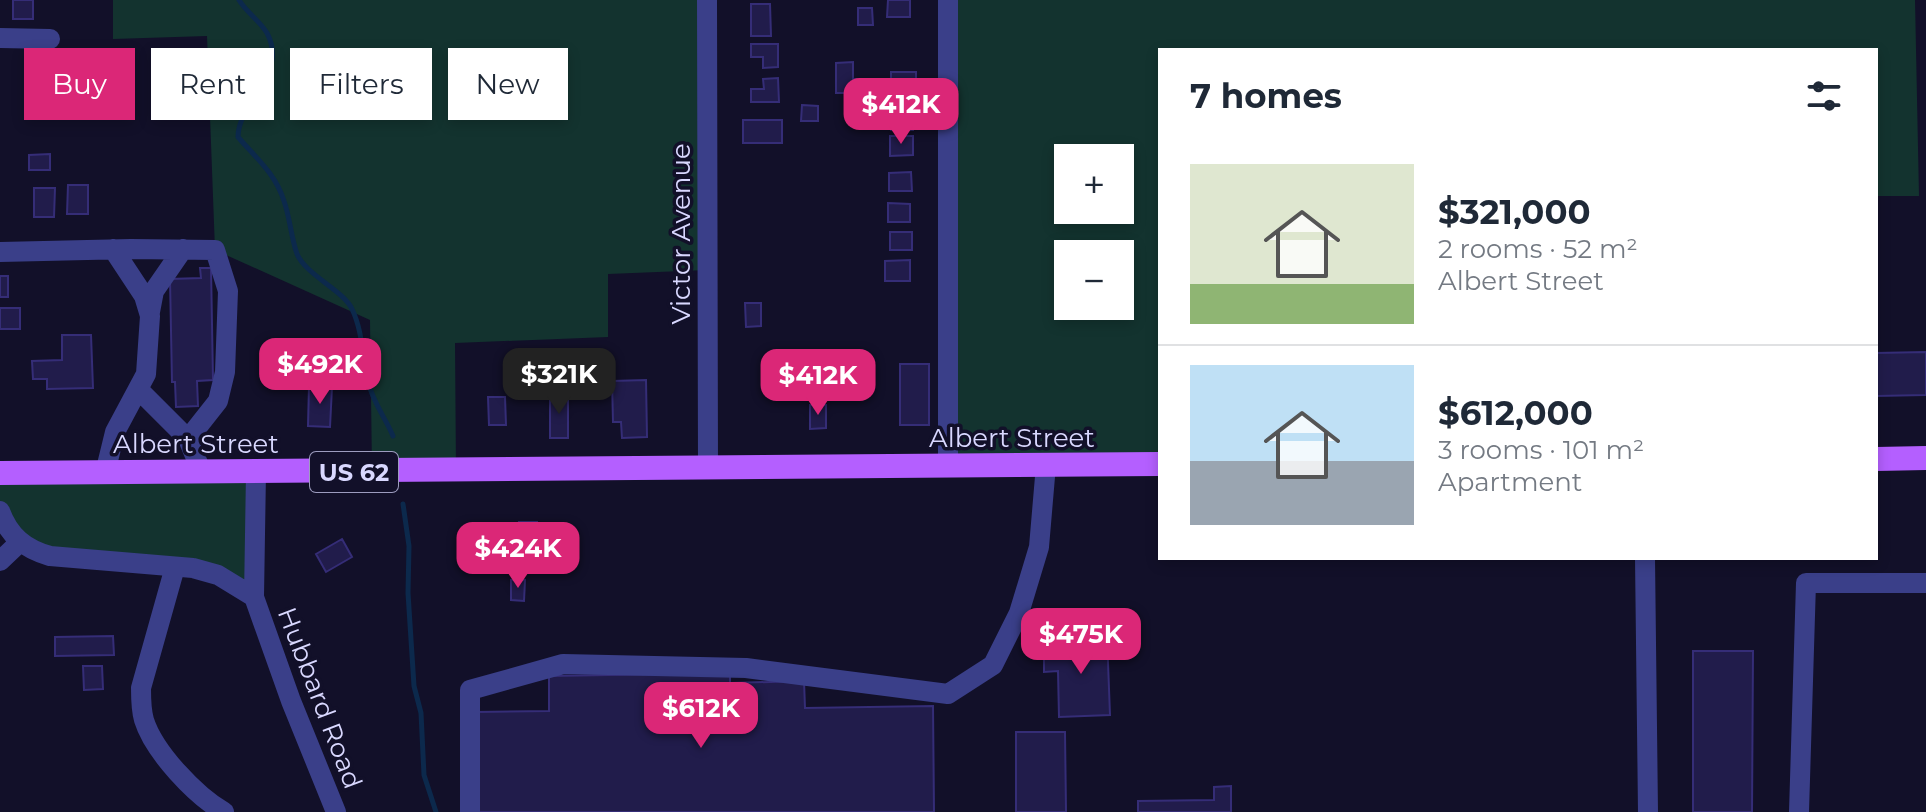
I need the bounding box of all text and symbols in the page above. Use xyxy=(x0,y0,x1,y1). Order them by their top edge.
chip: Buy xyxy=(24,48,135,120)
chip: Rent xyxy=(151,48,274,120)
chip: Filters xyxy=(290,48,432,120)
chip: New xyxy=(448,48,568,120)
icon: filters xyxy=(1802,74,1846,118)
text: 7 homes xyxy=(1190,75,1342,117)
pin: $412K xyxy=(845,78,957,146)
text: $412K xyxy=(862,88,940,120)
street label: Victor Avenue xyxy=(665,143,697,325)
map controls xyxy=(1054,144,1134,320)
button: + xyxy=(1054,144,1134,224)
text: $321,000 xyxy=(1438,191,1591,233)
icon: home xyxy=(1254,196,1350,292)
text: 2 rooms · 52 m² xyxy=(1438,233,1638,265)
button: − xyxy=(1054,240,1134,320)
text: Albert Street xyxy=(1438,265,1604,297)
pin: $492K xyxy=(264,338,376,406)
text: $492K xyxy=(277,348,363,380)
pin: $321K xyxy=(503,348,615,416)
pin: $412K xyxy=(762,349,874,417)
text: $321K xyxy=(521,358,597,390)
text: $412K xyxy=(779,359,857,391)
text: $612,000 xyxy=(1438,392,1593,434)
icon: home xyxy=(1254,397,1350,493)
street label: Albert Street xyxy=(929,422,1095,454)
street label: Albert Street xyxy=(113,428,279,460)
text: 3 rooms · 101 m² xyxy=(1438,434,1644,466)
road number: US 62 xyxy=(310,452,398,492)
text: Apartment xyxy=(1438,466,1582,498)
pin: $424K xyxy=(462,522,574,590)
text: $424K xyxy=(475,532,562,564)
street label: Hubbard Road xyxy=(271,603,369,793)
pin: $475K xyxy=(1025,608,1137,676)
text: $475K xyxy=(1039,618,1123,650)
pin: $612K xyxy=(645,682,757,750)
text: $612K xyxy=(662,692,740,724)

